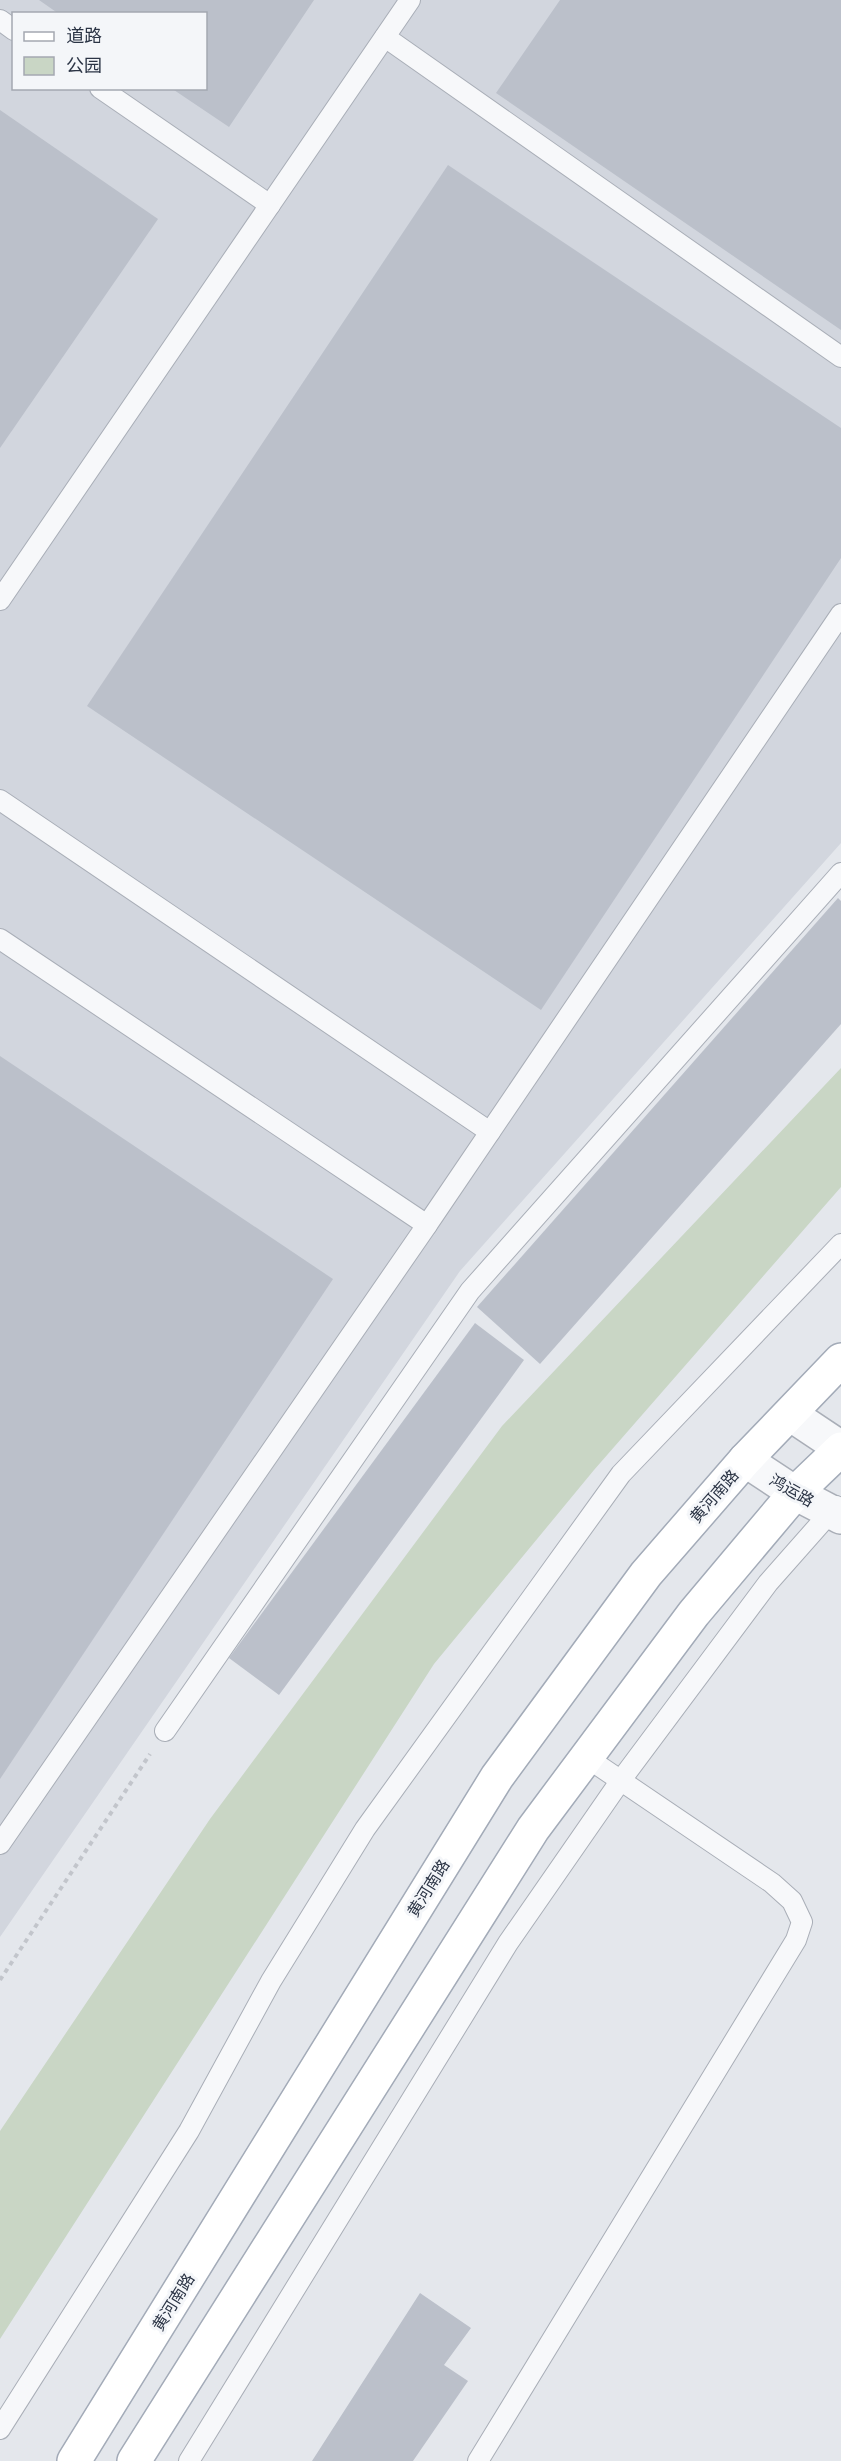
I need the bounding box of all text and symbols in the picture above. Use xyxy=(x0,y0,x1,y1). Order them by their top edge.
legend xyxy=(12,12,207,90)
text: 道路 xyxy=(66,26,102,49)
text: 公园 xyxy=(66,56,102,79)
street label: 黄河南路 xyxy=(687,1467,744,1528)
street label: 鸿运路 xyxy=(765,1471,817,1512)
street label: 黄河南路 xyxy=(404,1857,455,1922)
street label: 黄河南路 xyxy=(149,2271,200,2336)

